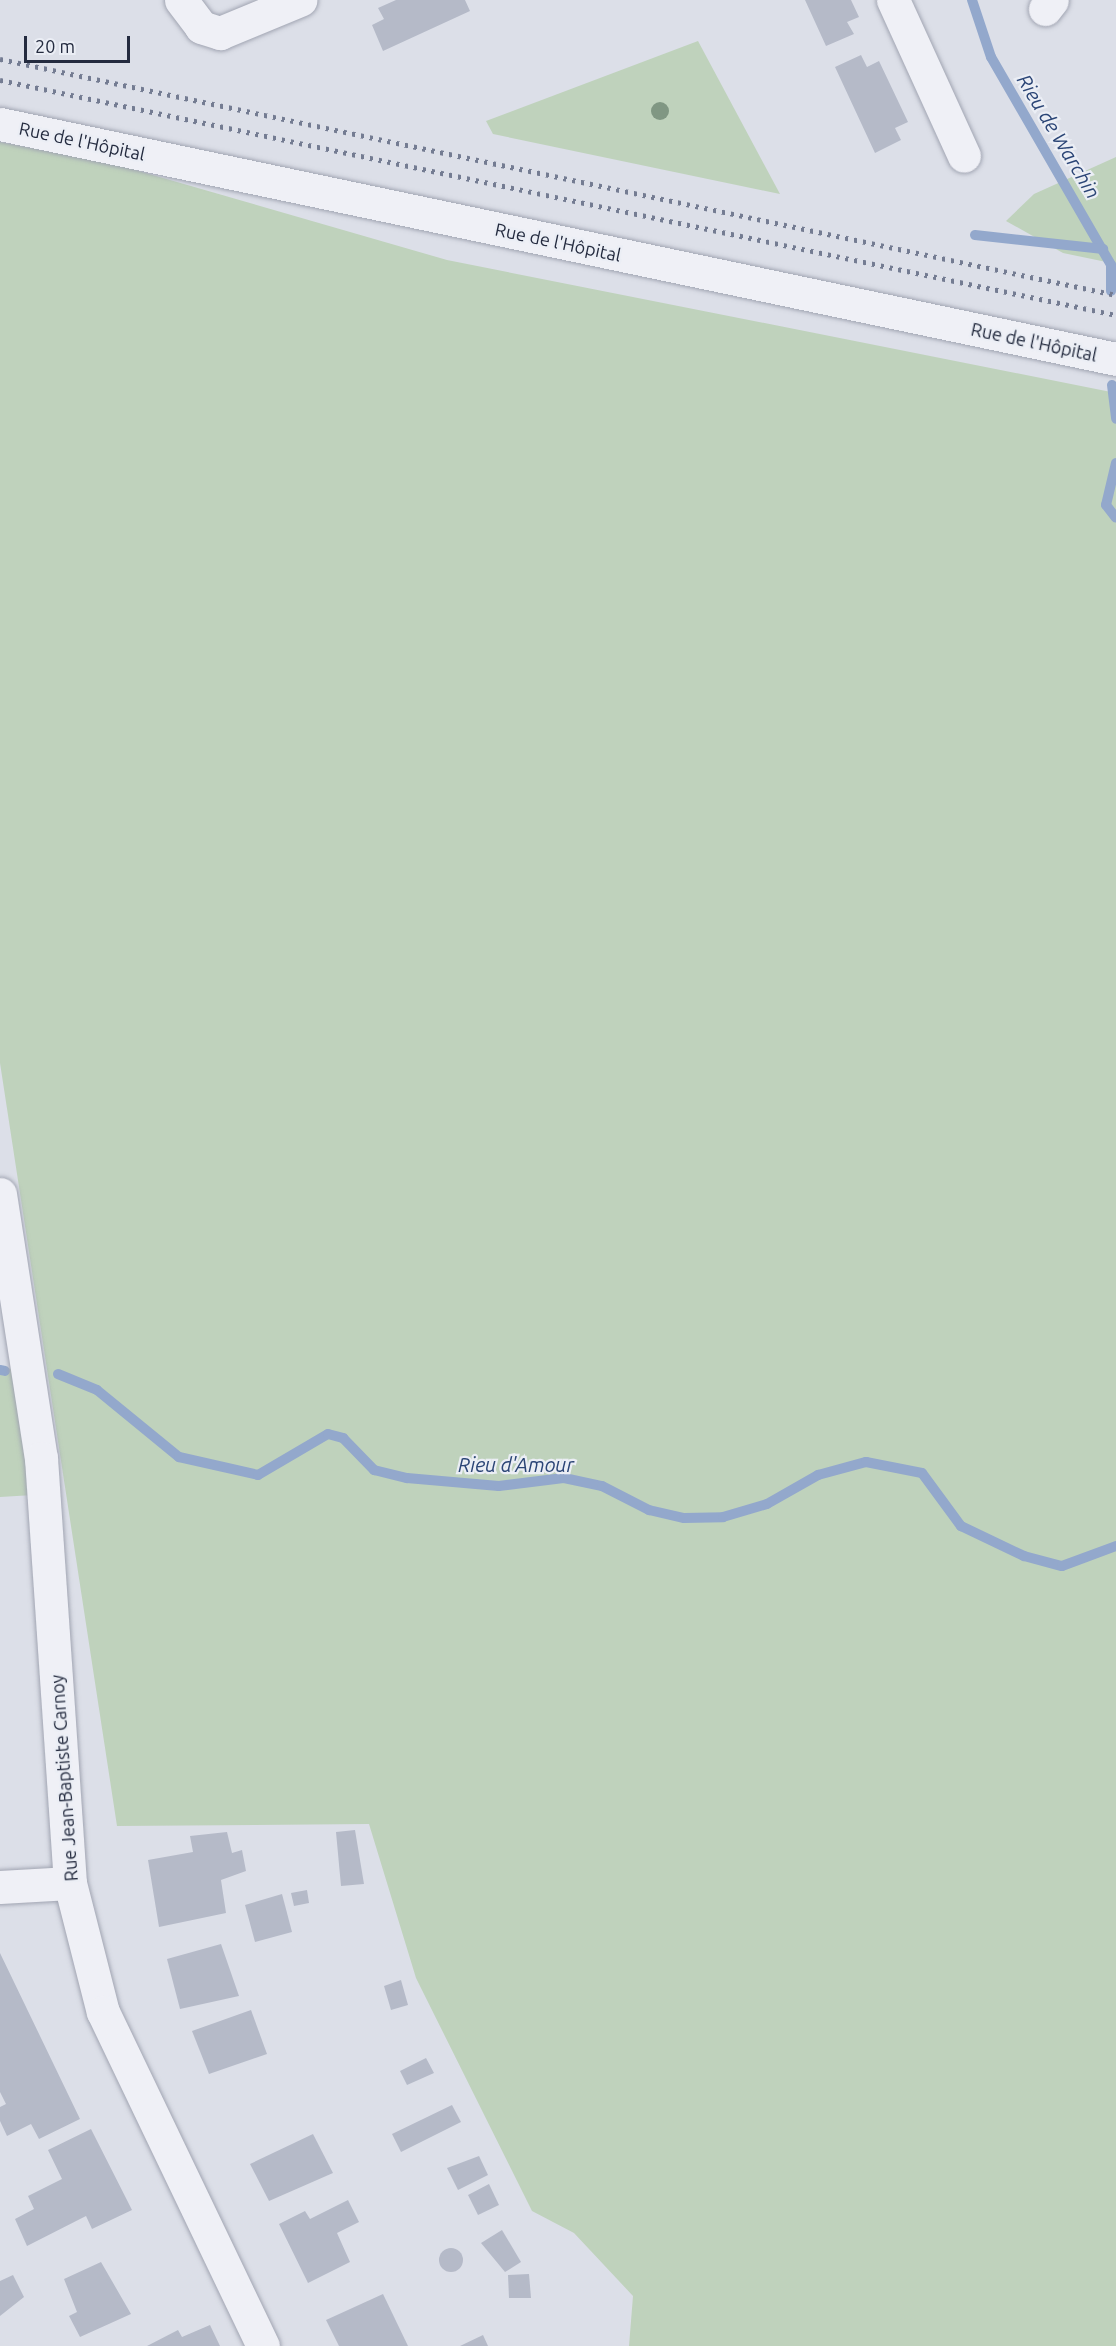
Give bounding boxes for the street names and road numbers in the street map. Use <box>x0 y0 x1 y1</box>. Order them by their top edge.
street label: Rue de l'Hôpital <box>17 117 147 165</box>
street label: Rue de l'Hôpital <box>493 218 623 266</box>
street label: Rue de l'Hôpital <box>969 318 1099 366</box>
street label: Rue Jean-Baptiste Carnoy <box>46 1674 82 1882</box>

